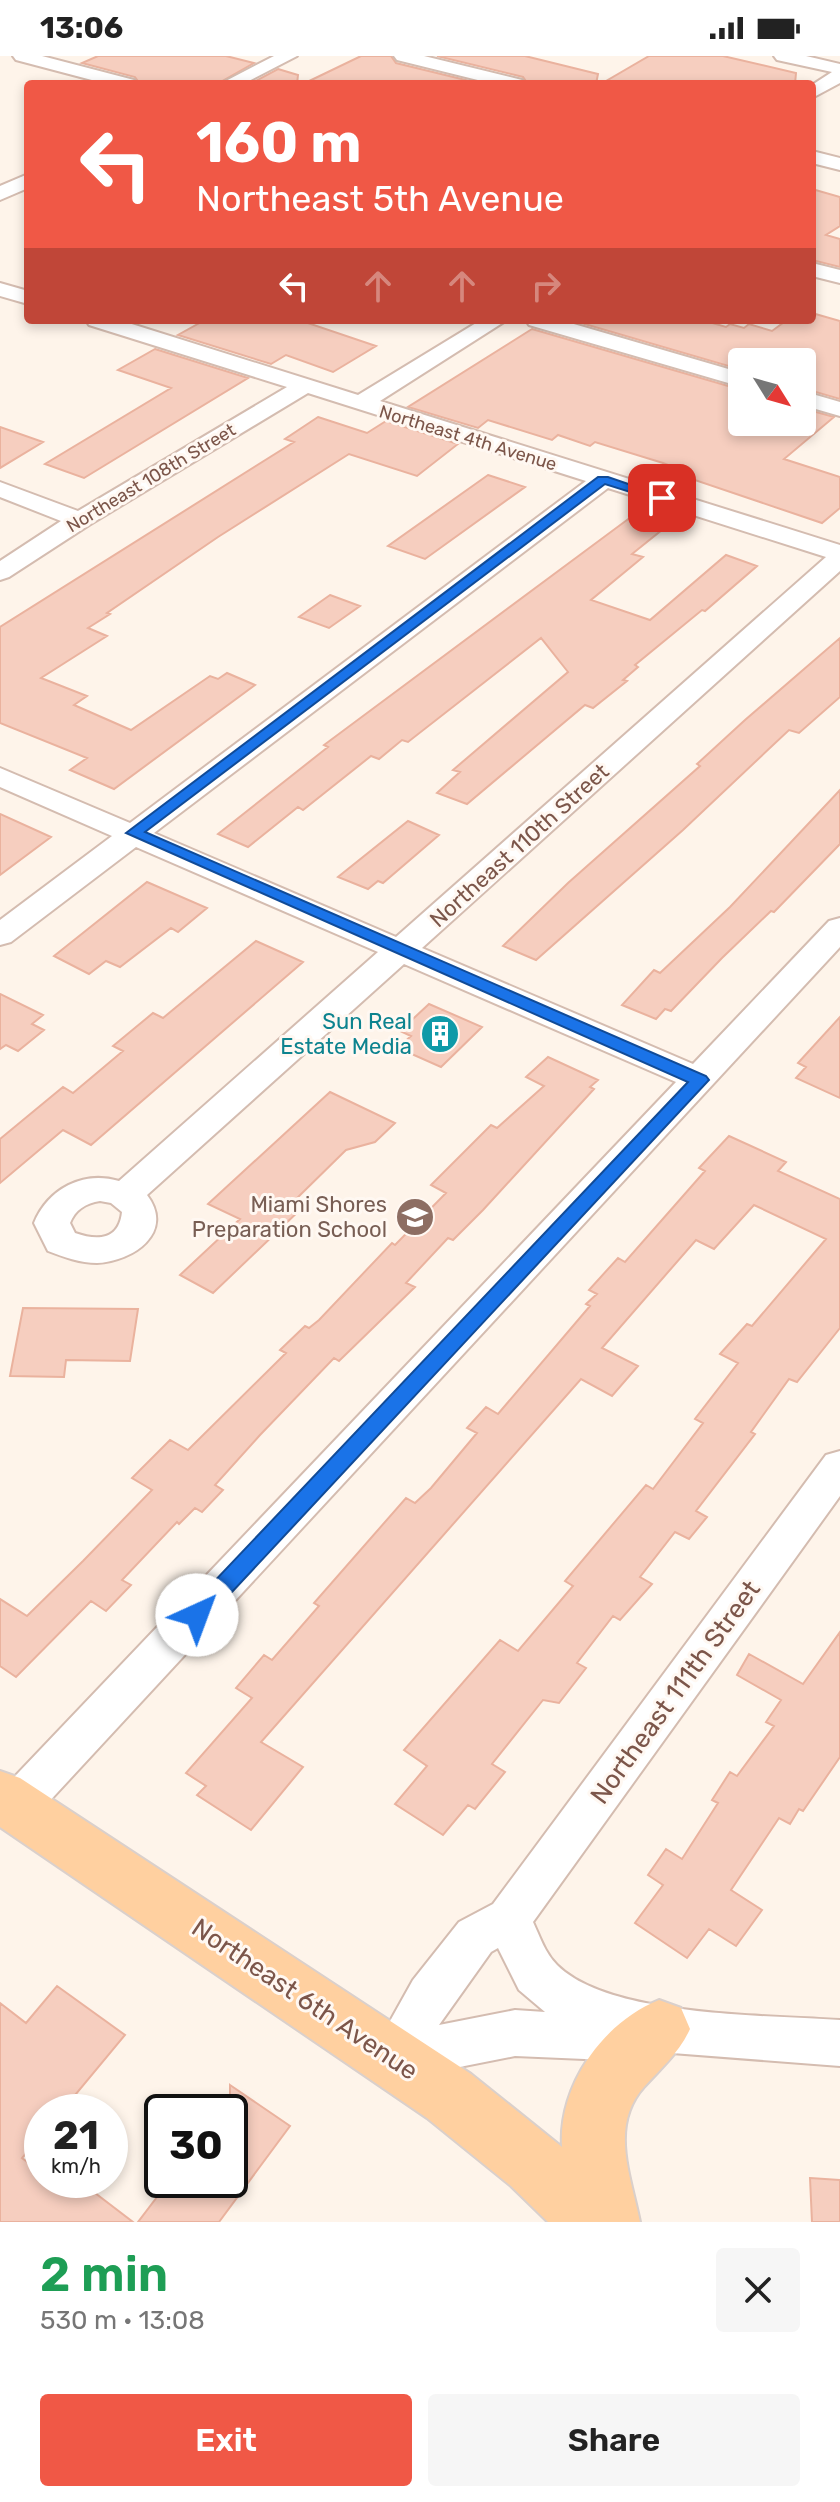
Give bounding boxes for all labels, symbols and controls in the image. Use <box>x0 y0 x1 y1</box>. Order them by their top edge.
text: 13:06 <box>40 10 123 46</box>
text: 160 m <box>196 110 362 176</box>
icon: left <box>64 112 168 216</box>
text: Northeast 5th Avenue <box>196 177 564 220</box>
icon: left <box>272 264 316 308</box>
icon: ahead <box>356 264 400 308</box>
icon: ahead <box>440 264 484 308</box>
icon: right <box>524 264 568 308</box>
north arrow <box>728 348 816 436</box>
map controls <box>728 348 816 436</box>
street label: Northeast 4th Avenue <box>377 401 559 475</box>
street label: Northeast 108th Street <box>62 419 240 537</box>
pin <box>628 464 696 532</box>
icon: arrive <box>640 476 684 520</box>
street label: Northeast 110th Street <box>424 758 615 933</box>
place label: Sun Real Estate Media <box>280 1008 412 1060</box>
building icon: Sun Real Estate Media <box>419 1013 461 1055</box>
place label: Miami Shores Preparation School <box>192 1191 387 1243</box>
school or university icon: Miami Shores Preparation School <box>394 1196 436 1238</box>
position arrow <box>155 1573 239 1657</box>
street label: Northeast 111th Street <box>584 1575 767 1810</box>
street label: Northeast 6th Avenue <box>186 1912 424 2087</box>
speed limit sign: 30 <box>144 2094 248 2198</box>
text: 21 <box>53 2112 99 2159</box>
text: km/h <box>51 2154 101 2178</box>
text: 2 min <box>40 2246 168 2303</box>
button: close <box>716 2248 800 2332</box>
text: 530 m · 13:08 <box>40 2305 205 2336</box>
button: Exit <box>40 2394 412 2486</box>
button: Share <box>428 2394 800 2486</box>

